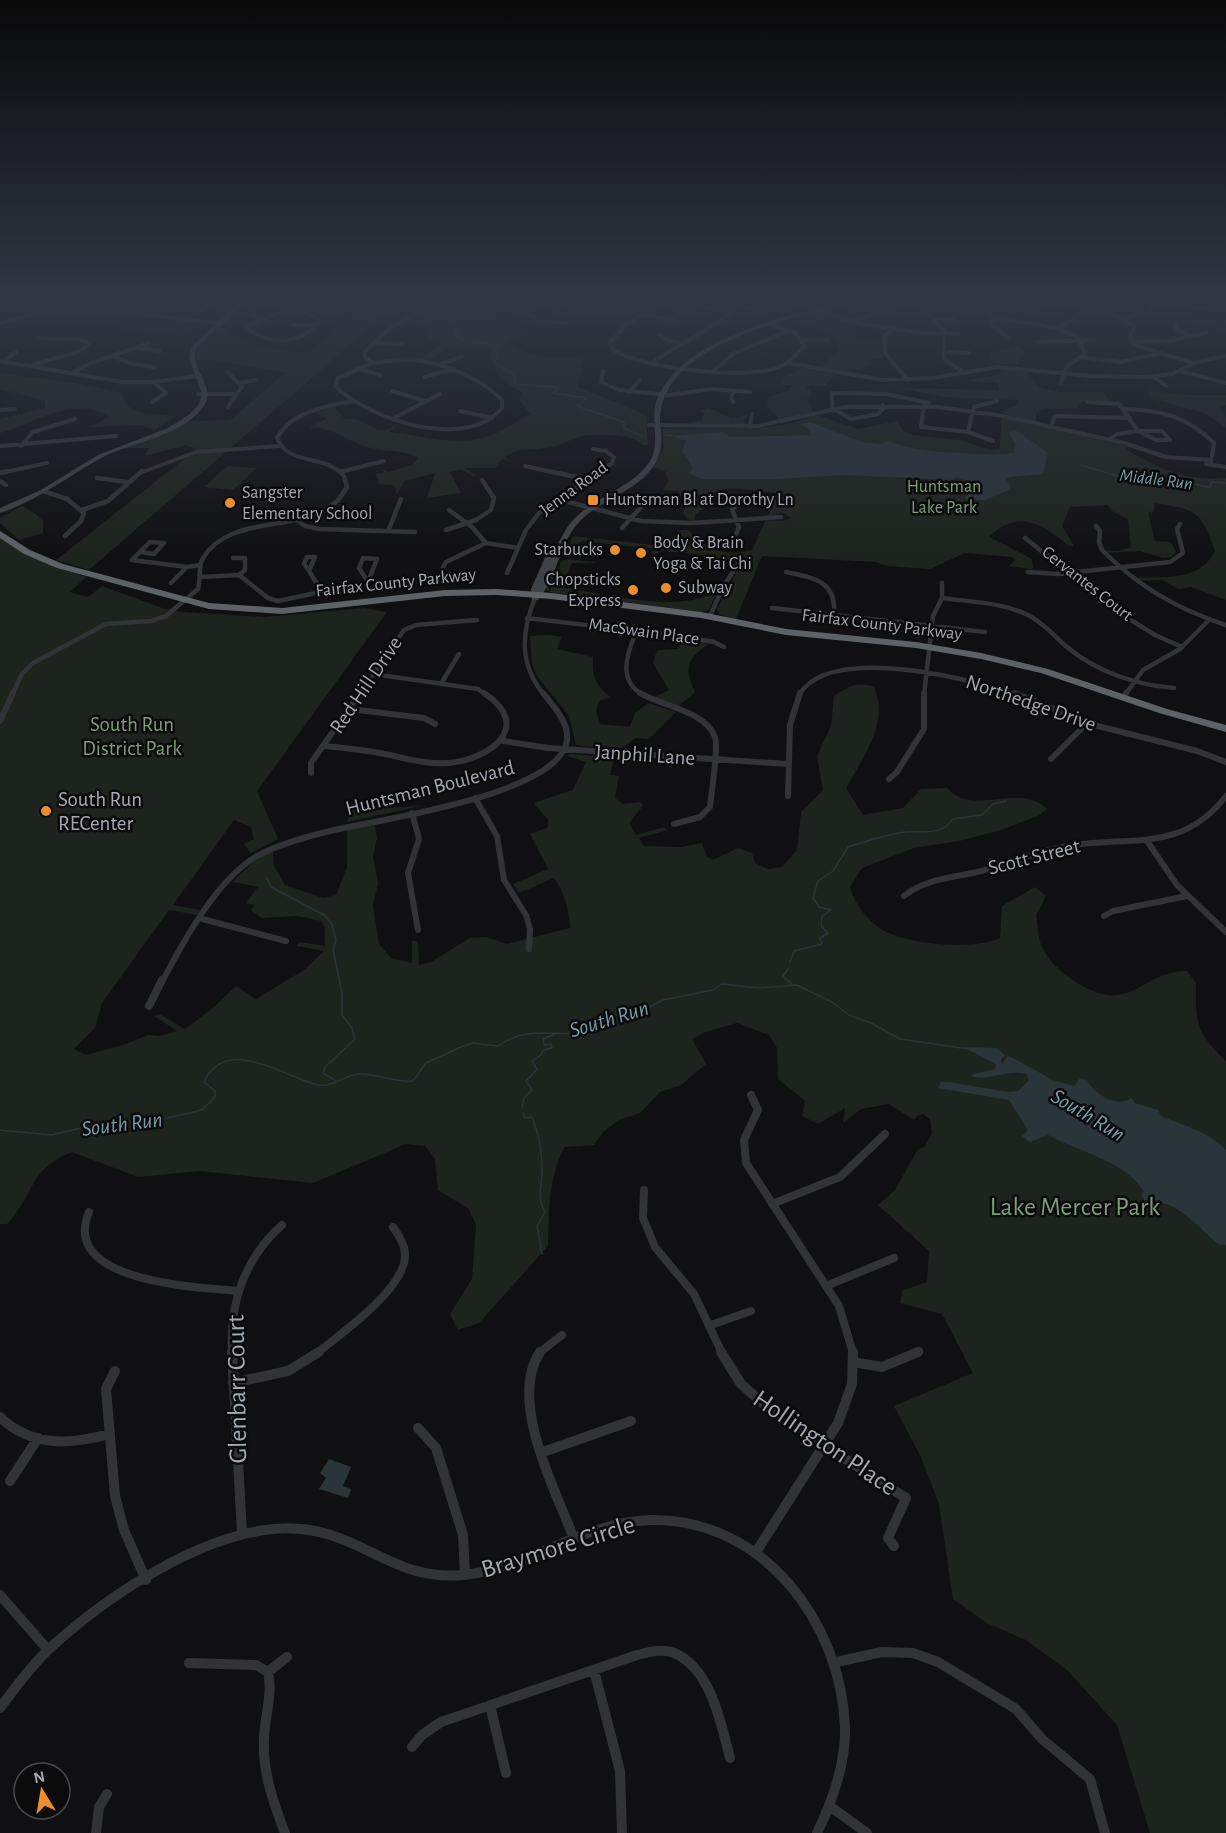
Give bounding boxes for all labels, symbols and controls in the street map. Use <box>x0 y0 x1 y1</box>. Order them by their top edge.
street label: Jenna Road <box>537 458 611 520</box>
water label: Middle Run <box>1119 467 1193 493</box>
park label: Huntsman Lake Park <box>907 478 981 517</box>
place label: Sangster Elementary School <box>242 484 373 523</box>
place label: Huntsman Bl at Dorothy Ln <box>605 491 794 509</box>
marker: Huntsman Bl at Dorothy Ln <box>586 493 600 507</box>
marker: Sangster Elementary School <box>223 496 237 510</box>
place label: Body & Brain Yoga & Tai Chi <box>653 534 752 573</box>
place label: Starbucks <box>535 541 603 559</box>
marker: Starbucks <box>608 543 622 557</box>
street label: Cervantes Court <box>1038 543 1136 625</box>
marker: Body & Brain Yoga & Tai Chi <box>634 546 648 560</box>
street label: Fairfax County Parkway <box>315 566 477 600</box>
place label: Chopsticks Express <box>546 571 621 610</box>
place label: Subway <box>678 579 733 597</box>
marker: Subway <box>659 581 673 595</box>
marker: Chopsticks Express <box>626 583 640 597</box>
street label: Fairfax County Parkway <box>801 606 963 644</box>
street label: MacSwain Place <box>588 615 700 649</box>
street label: Red Hill Drive <box>326 633 406 737</box>
street label: Northedge Drive <box>963 671 1099 735</box>
park label: South Run District Park <box>82 714 182 759</box>
street label: Janphil Lane <box>594 741 696 769</box>
street label: Huntsman Boulevard <box>343 757 517 819</box>
place label: South Run RECenter <box>58 789 142 834</box>
marker: South Run RECenter <box>39 804 53 818</box>
street label: Scott Street <box>986 835 1083 879</box>
water label: South Run <box>567 997 651 1041</box>
water label: South Run <box>1047 1085 1129 1145</box>
water label: South Run <box>80 1108 164 1140</box>
park label: Lake Mercer Park <box>990 1194 1160 1220</box>
street label: Glenbarr Court <box>223 1314 251 1464</box>
street label: Hollington Place <box>748 1385 902 1501</box>
street label: Braymore Circle <box>478 1511 638 1583</box>
north arrow <box>12 1761 72 1821</box>
text: N <box>32 1768 46 1786</box>

